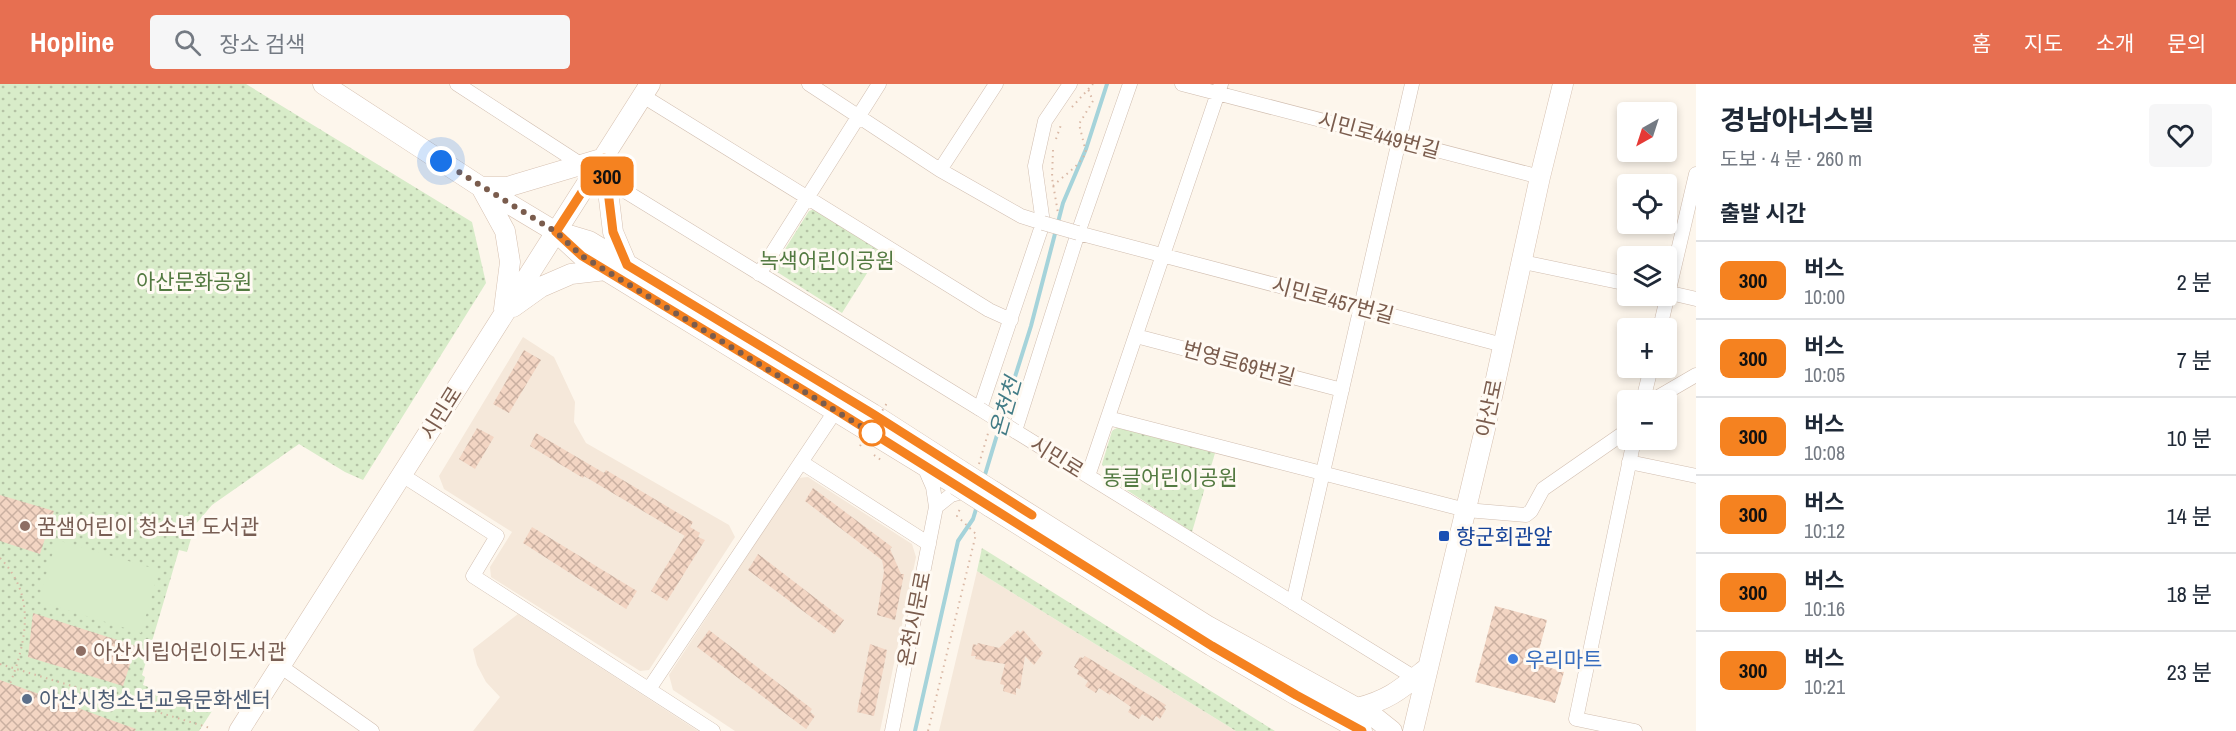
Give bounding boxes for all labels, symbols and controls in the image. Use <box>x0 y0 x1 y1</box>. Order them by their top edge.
search box <box>150 15 570 69</box>
text: Hopline <box>30 23 114 61</box>
icon: search <box>171 26 204 59</box>
text: 장소 검색 <box>219 29 305 59</box>
text: 홈 <box>1972 29 1991 58</box>
text: 지도 <box>2024 29 2063 58</box>
text: 소개 <box>2096 29 2134 58</box>
text: 문의 <box>2167 29 2206 58</box>
text: 경남아너스빌 <box>1720 101 1875 139</box>
north arrow <box>1617 102 1677 162</box>
map controls <box>1617 102 1677 450</box>
button: heart <box>2149 104 2212 167</box>
street label: 시민로449번길 <box>1315 105 1443 165</box>
text: 도보 · 4 분 · 260 m <box>1720 145 1862 172</box>
your location <box>426 146 456 176</box>
line badge: 300 <box>572 156 642 196</box>
text: 300 <box>593 162 621 191</box>
button: locate <box>1617 174 1677 234</box>
text: 출발 시간 <box>1720 198 1806 228</box>
park label: 녹색어린이공원 <box>759 246 895 275</box>
button: layers <box>1617 246 1677 306</box>
text: 버스 <box>1804 253 1844 283</box>
text: 300 <box>1739 266 1767 295</box>
park label: 아산문화공원 <box>136 267 252 296</box>
text: 2 분 <box>2177 267 2212 297</box>
street label: 시민로457번길 <box>1269 270 1397 330</box>
text: 10:00 <box>1804 283 1845 310</box>
button: + <box>1617 318 1677 378</box>
text: 버스 <box>1804 331 1844 361</box>
street label: 번영로69번길 <box>1179 334 1299 392</box>
text: 300 <box>1739 344 1767 373</box>
text: 7 분 <box>2177 345 2212 375</box>
text: 10:05 <box>1804 361 1845 388</box>
water label: 온천천 <box>982 371 1029 440</box>
street label: 아산로 <box>1469 377 1509 439</box>
street label: 시민로 <box>413 381 469 445</box>
button: − <box>1617 390 1677 450</box>
text: 버스 <box>1804 409 1844 439</box>
unlabelled marker <box>859 420 885 446</box>
text: 300 <box>1739 422 1767 451</box>
text: 10 분 <box>2167 423 2212 453</box>
street label: 시민로 <box>1025 429 1089 485</box>
text: 10:08 <box>1804 439 1845 466</box>
park label: 동글어린이공원 <box>1102 463 1238 492</box>
text: 버스 <box>1804 487 1844 517</box>
text: 300 <box>1739 500 1767 529</box>
text: 14 분 <box>2167 501 2212 531</box>
place label: 꿈샘어린이 청소년 도서관 <box>37 512 259 541</box>
text: 10:12 <box>1804 517 1845 544</box>
marker: 꿈샘어린이 청소년 도서관 <box>18 519 32 533</box>
place label: 향군회관앞 <box>1456 522 1553 551</box>
marker: 향군회관앞 <box>1437 529 1451 543</box>
text: 버스 <box>1804 565 1844 595</box>
street label: 온천시문로 <box>891 569 937 669</box>
text: 300 <box>1739 578 1767 607</box>
text: 18 분 <box>2167 579 2212 609</box>
text: 10:16 <box>1804 595 1845 622</box>
place label: 아산시립어린이도서관 <box>93 637 286 666</box>
text: 버스 <box>1804 643 1844 673</box>
marker: 아산시립어린이도서관 <box>74 644 88 658</box>
place label: 우리마트 <box>1525 645 1602 674</box>
marker: 우리마트 <box>1506 652 1520 666</box>
text: 300 <box>1739 656 1767 685</box>
text: 23 분 <box>2167 657 2212 687</box>
text: 10:21 <box>1804 673 1845 700</box>
place label: 아산시청소년교육문화센터 <box>39 685 271 714</box>
marker: 아산시청소년교육문화센터 <box>20 692 34 706</box>

